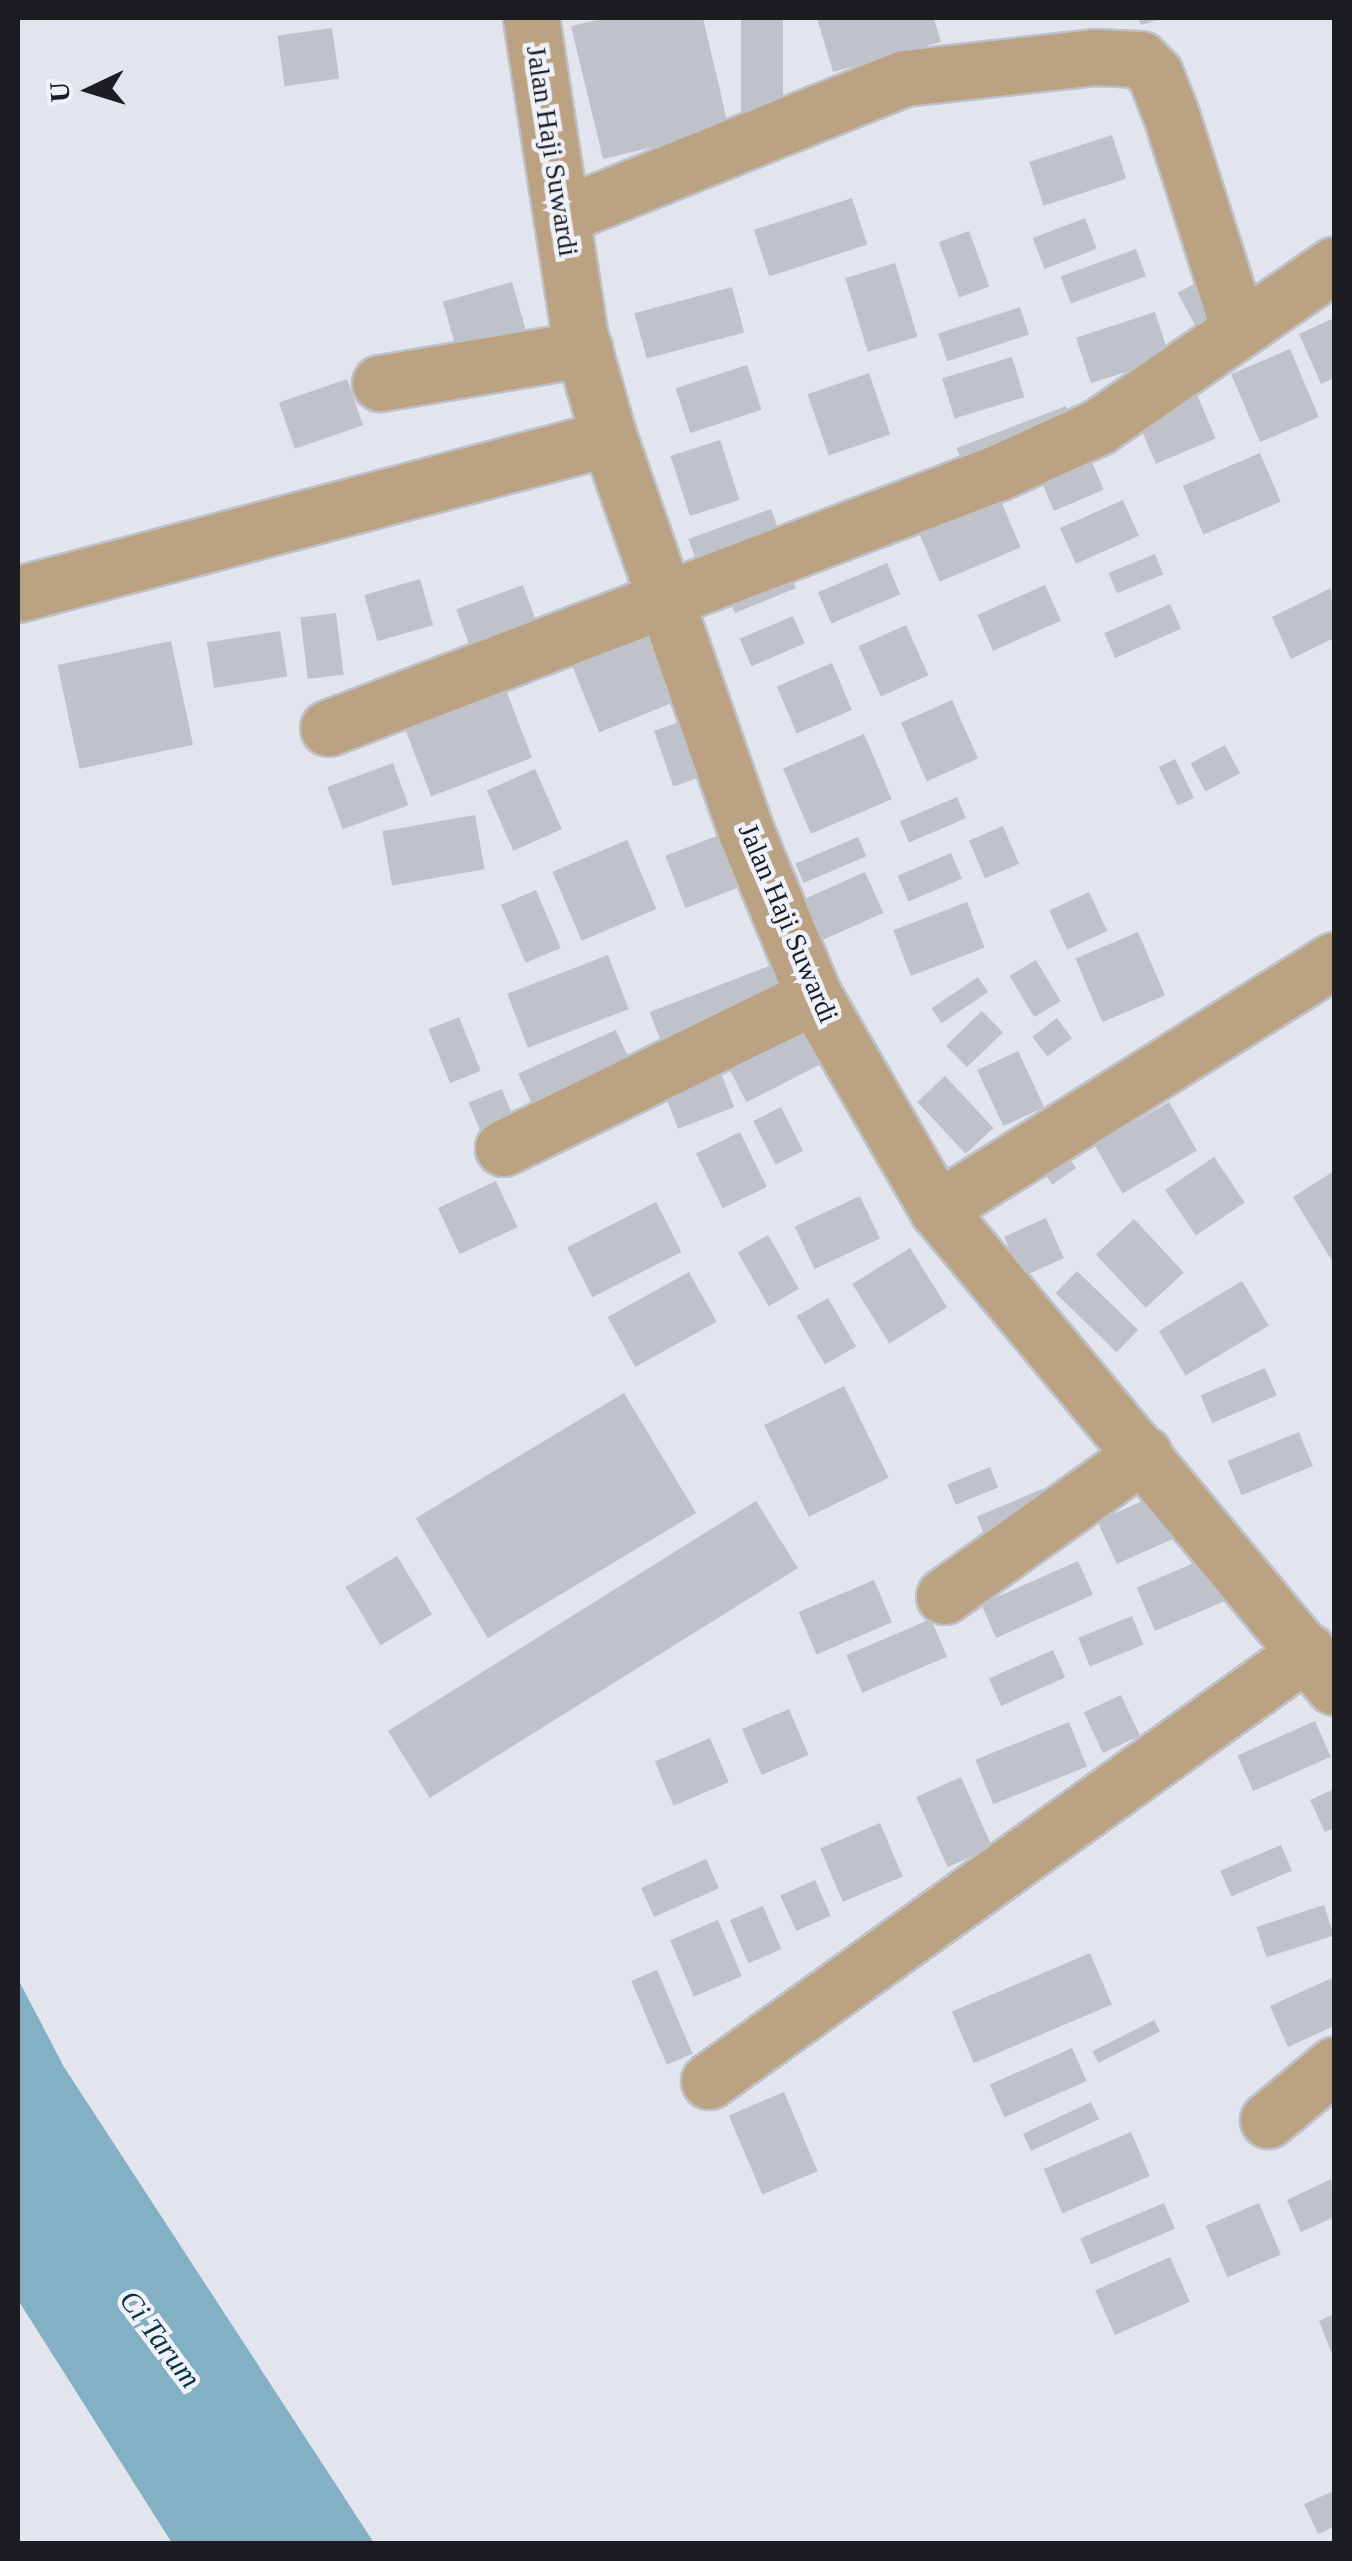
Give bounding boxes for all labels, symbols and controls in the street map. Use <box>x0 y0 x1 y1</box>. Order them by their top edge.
north arrow <box>40 40 140 140</box>
street label: Jalan Haji Suwardi <box>519 43 585 259</box>
text: U <box>43 81 76 103</box>
street label: Jalan Haji Suwardi <box>731 818 845 1028</box>
water label: Ci Tarum <box>112 2283 208 2395</box>

